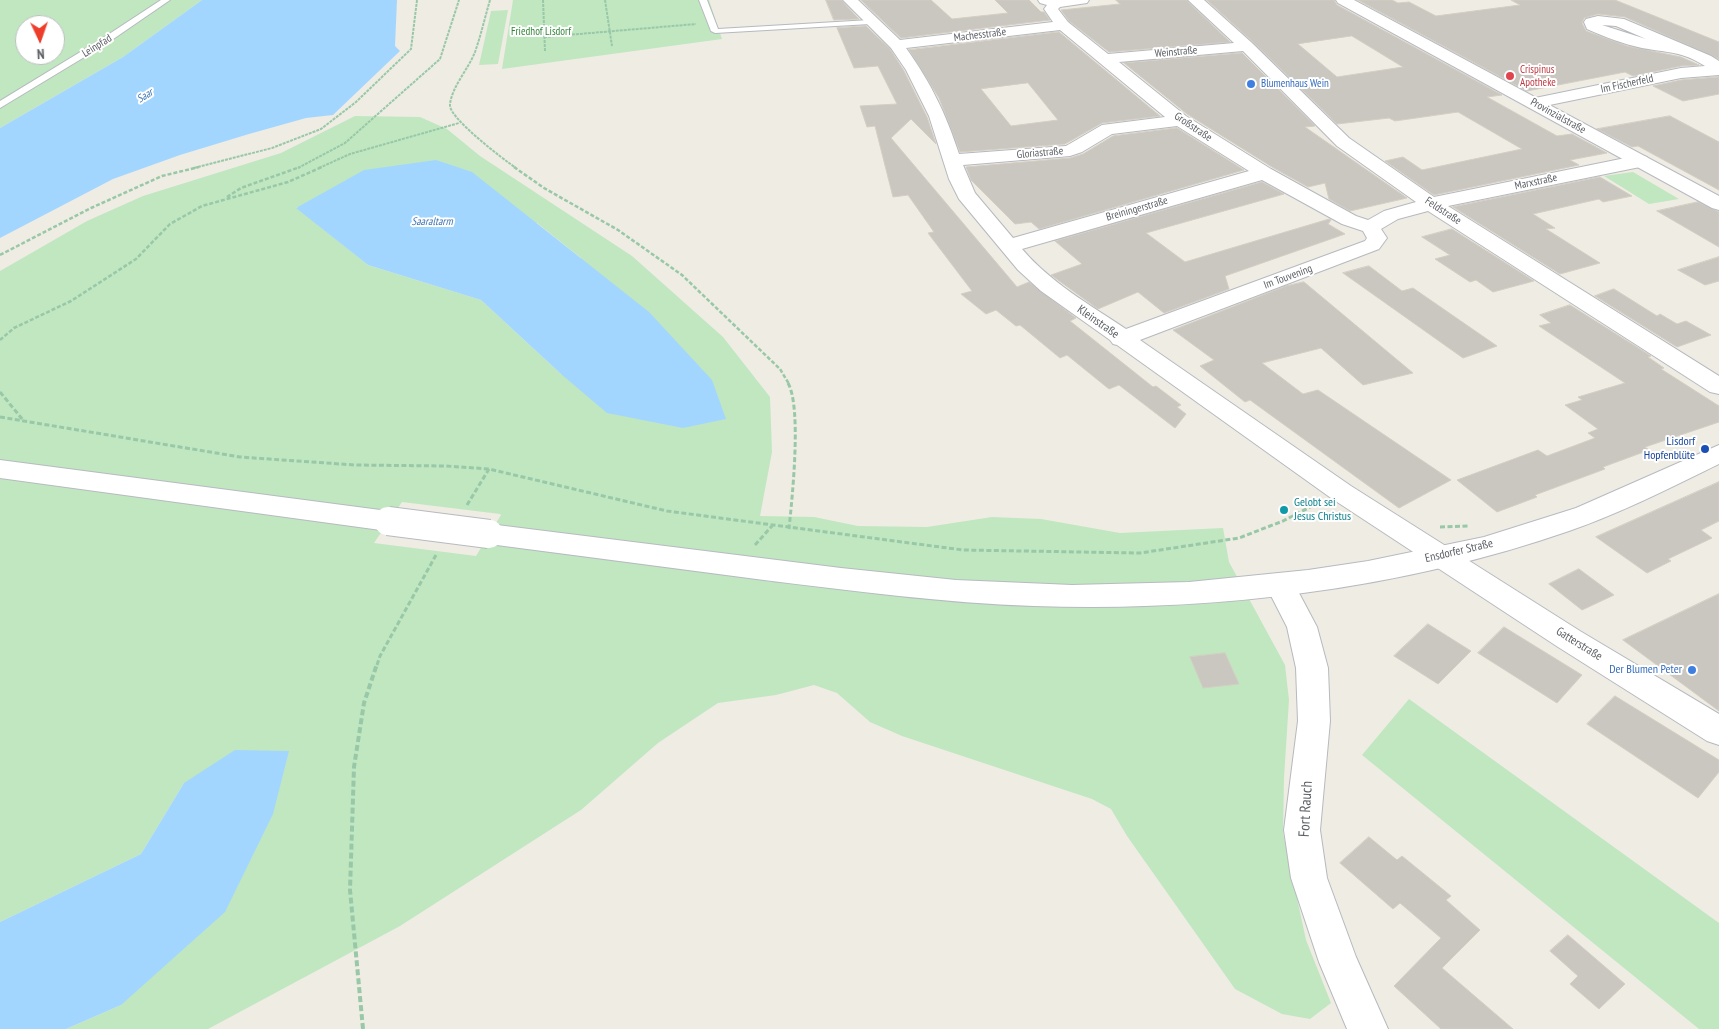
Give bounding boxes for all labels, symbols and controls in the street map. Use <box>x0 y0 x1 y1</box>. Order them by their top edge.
north arrow <box>15 15 65 65</box>
park label: Friedhof Lisdorf <box>511 25 571 39</box>
street label: Machesstraße <box>953 25 1007 45</box>
street label: Leinpfad <box>80 32 114 60</box>
street label: Weinstraße <box>1154 44 1198 60</box>
text: N <box>36 45 45 63</box>
place label: Crispinus Apotheke <box>1520 63 1556 89</box>
marker: Crispinus Apotheke <box>1504 70 1516 82</box>
street label: Im Fischerfeld <box>1599 72 1655 96</box>
place label: Blumenhaus Wein <box>1261 77 1329 91</box>
marker: Blumenhaus Wein <box>1245 78 1257 90</box>
water label: Saar <box>134 86 156 106</box>
street label: Provinzialstraße <box>1528 95 1588 137</box>
street label: Großstraße <box>1172 110 1214 144</box>
street label: Gloriastraße <box>1016 144 1064 162</box>
street label: Marxstraße <box>1514 171 1558 193</box>
street label: Breiningerstraße <box>1105 194 1169 224</box>
street label: Feldstraße <box>1422 194 1464 228</box>
water label: Saaraltarm <box>411 215 453 229</box>
street label: Im Touvening <box>1262 262 1314 292</box>
street label: Kleinstraße <box>1074 302 1122 342</box>
place label: Lisdorf Hopfenblüte <box>1644 435 1695 463</box>
marker: Lisdorf Hopfenblüte <box>1699 443 1711 455</box>
place label: Gelobt sei Jesus Christus <box>1294 496 1351 524</box>
marker: Gelobt sei Jesus Christus <box>1278 504 1290 516</box>
street label: Ensdorfer Straße <box>1424 536 1494 566</box>
street label: Gatterstraße <box>1553 624 1605 664</box>
place label: Der Blumen Peter <box>1609 663 1682 677</box>
marker: Der Blumen Peter <box>1686 664 1698 676</box>
street label: Fort Rauch <box>1296 781 1316 837</box>

